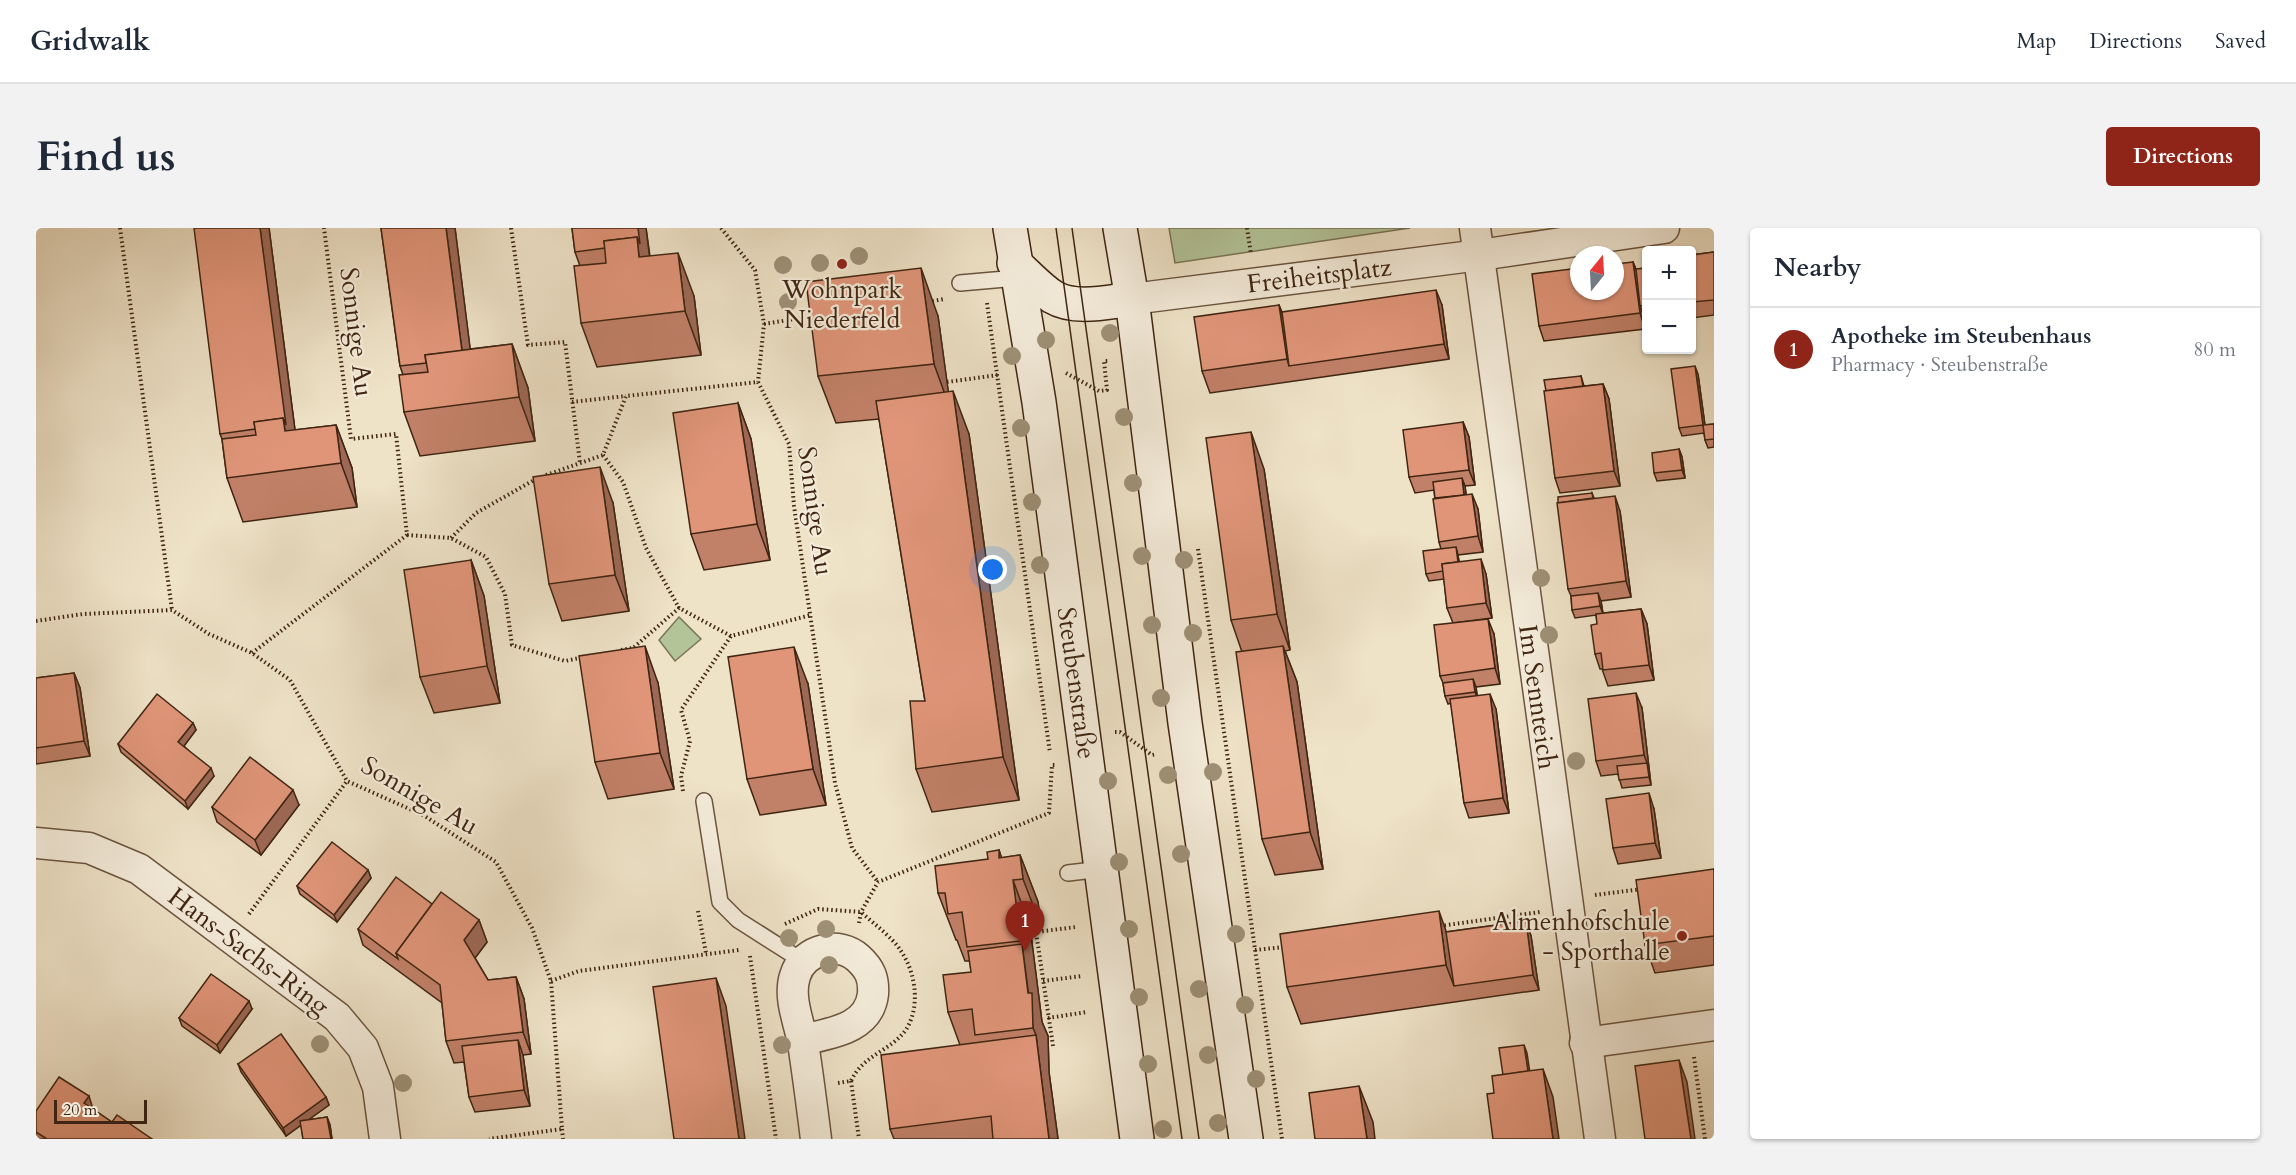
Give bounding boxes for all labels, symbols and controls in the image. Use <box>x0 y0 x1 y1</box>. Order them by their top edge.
text: Gridwalk <box>30 22 150 60</box>
text: Map <box>2016 27 2056 56</box>
text: Directions <box>2089 27 2182 56</box>
text: Saved <box>2215 27 2266 56</box>
button: Directions <box>2106 127 2260 186</box>
text: Find us <box>36 128 176 185</box>
north arrow <box>1570 246 1624 300</box>
map controls <box>1642 246 1696 354</box>
button: + <box>1642 246 1696 300</box>
street label: Freiheitsplatz <box>1245 249 1394 302</box>
text: Nearby <box>1774 250 1862 285</box>
marker: Wohnpark Niederfeld <box>835 257 849 271</box>
street label: Sonnige Au <box>331 265 382 399</box>
place label: Wohnpark Niederfeld <box>781 272 902 337</box>
button: − <box>1642 300 1696 354</box>
text: Apotheke im Steubenhaus <box>1831 321 2091 351</box>
text: 1 <box>1788 336 1799 363</box>
text: 80 m <box>2193 336 2236 363</box>
text: Pharmacy · Steubenstraße <box>1831 351 2048 378</box>
street label: Sonnige Au <box>789 444 842 578</box>
your location <box>978 555 1007 584</box>
street label: Steubenstraße <box>1049 605 1104 761</box>
street label: Im Sennteich <box>1510 622 1565 772</box>
street label: Sonnige Au <box>355 748 485 843</box>
street label: Hans-Sachs-Ring <box>161 879 337 1024</box>
pin: 1 <box>1006 902 1044 951</box>
place label: Almenhofschule - Sporthalle <box>1493 904 1670 969</box>
marker: Almenhofschule - Sporthalle <box>1675 929 1689 943</box>
scale bar <box>54 1097 147 1124</box>
text: 20 m <box>63 1099 97 1121</box>

